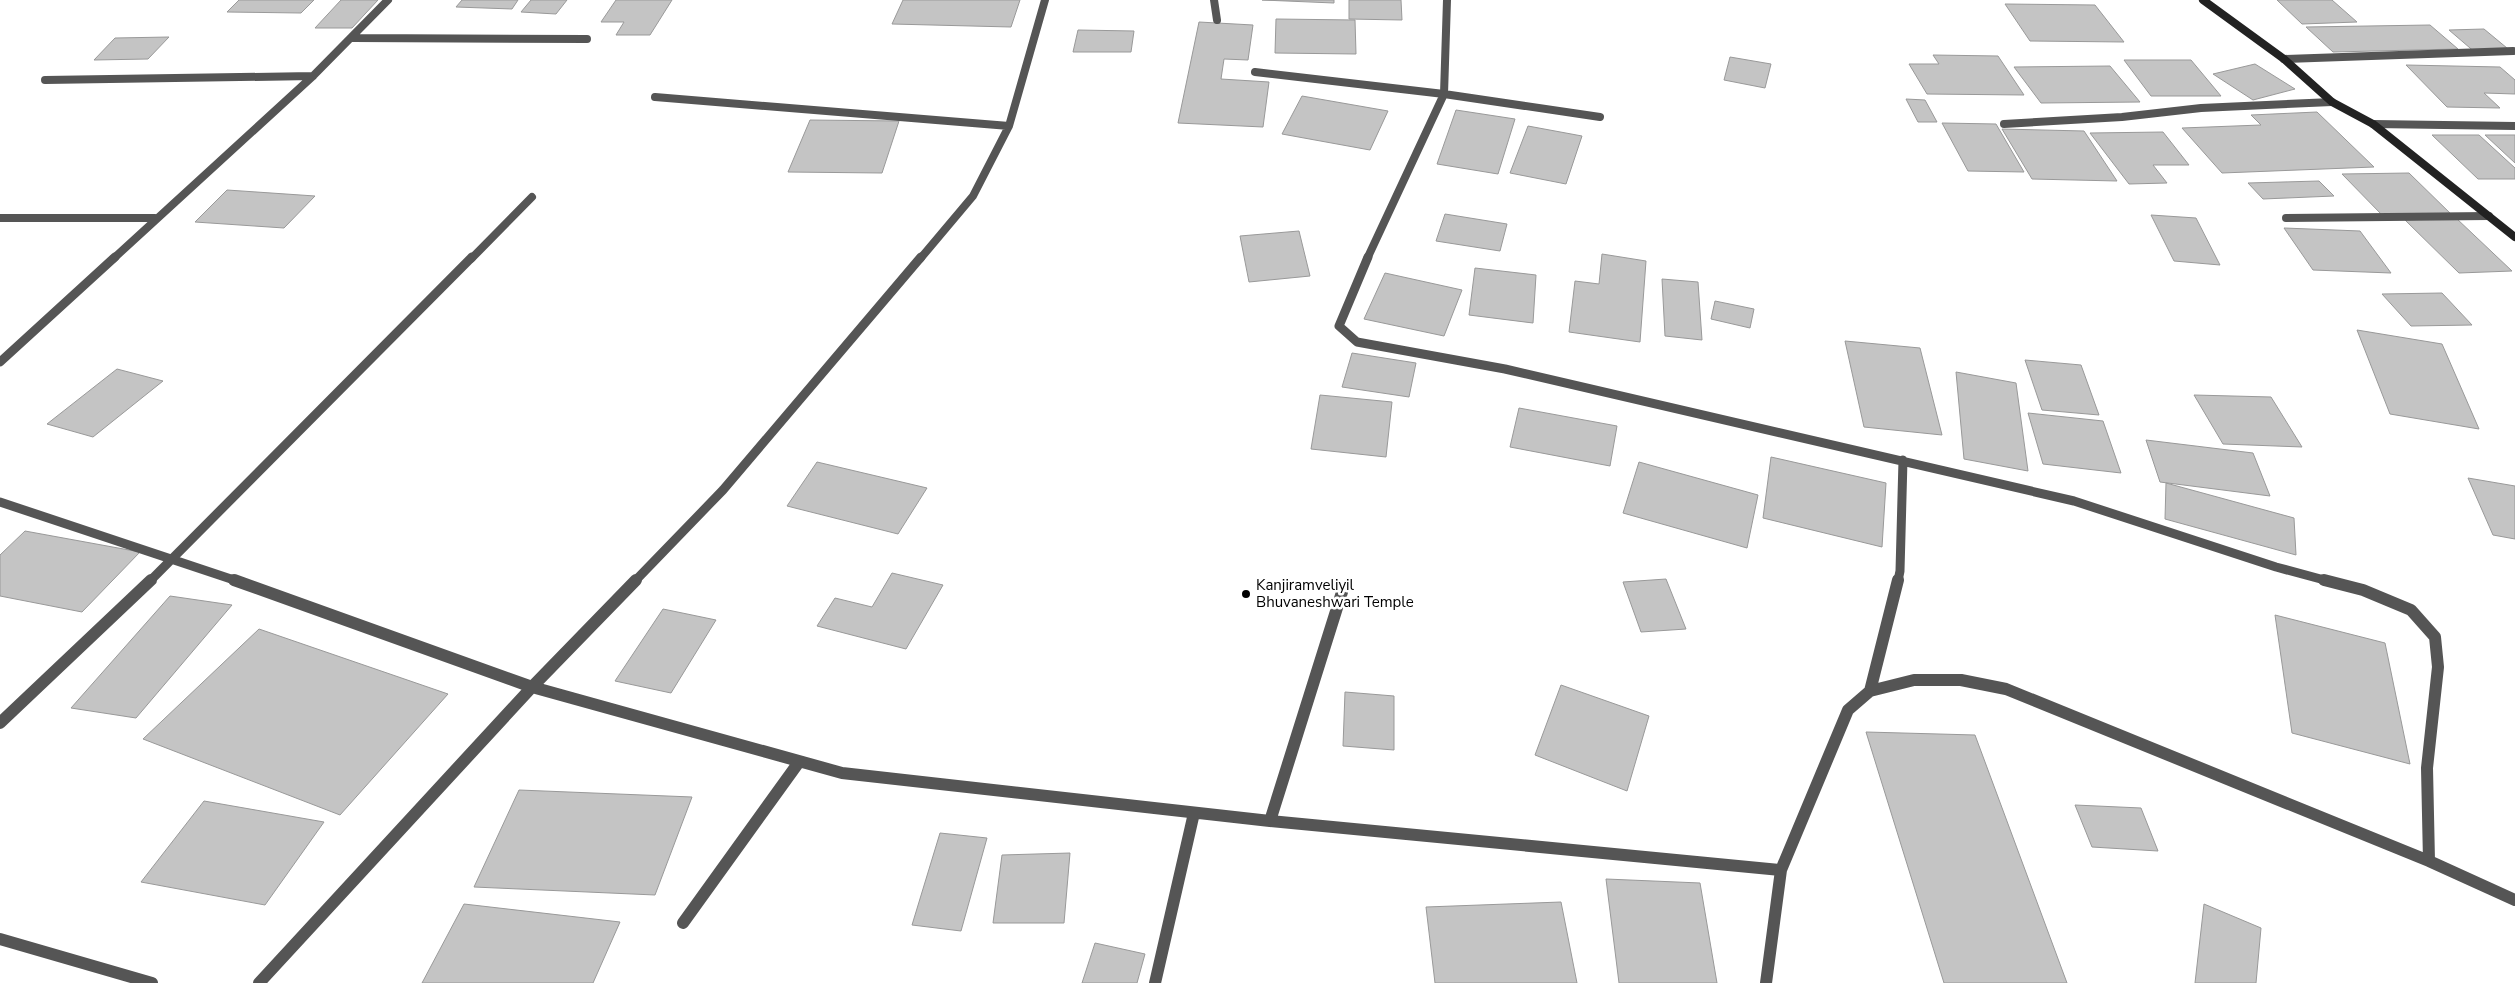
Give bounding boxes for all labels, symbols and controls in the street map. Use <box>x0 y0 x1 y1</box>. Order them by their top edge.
place label: Kanjiramveliyil Bhuvaneshwari Temple <box>1256 575 1414 612</box>
marker: Kanjiramveliyil Bhuvaneshwari Temple <box>1240 588 1252 600</box>

